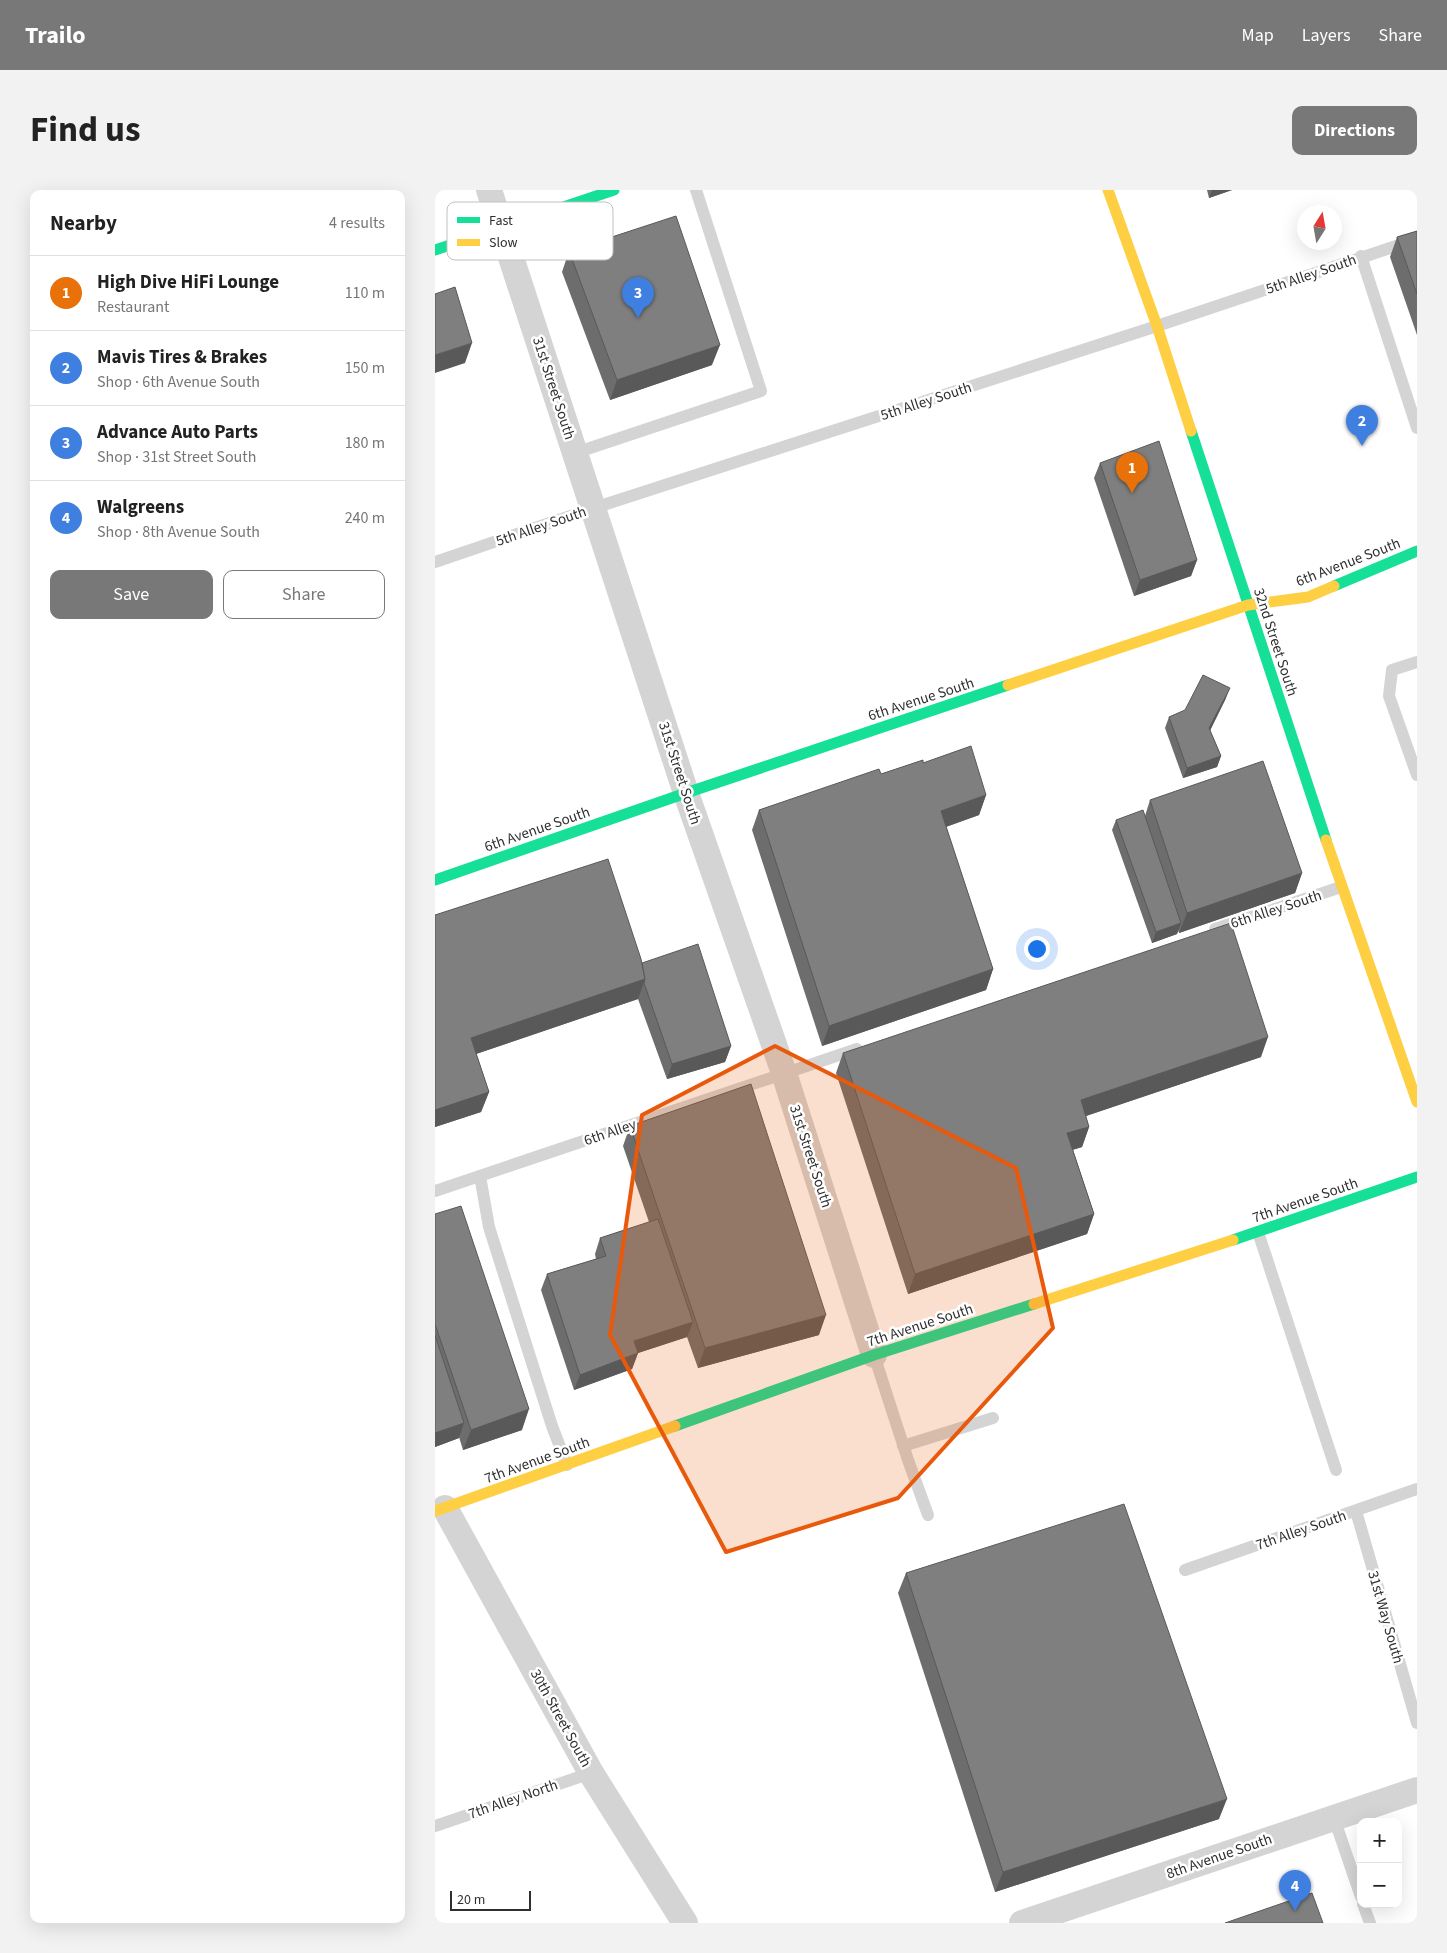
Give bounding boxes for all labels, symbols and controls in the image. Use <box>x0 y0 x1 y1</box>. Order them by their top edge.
text: Trailo <box>25 18 86 53</box>
text: Map <box>1242 23 1274 48</box>
text: Layers <box>1302 23 1351 48</box>
text: Share <box>1379 23 1422 48</box>
text: Find us <box>30 105 140 155</box>
button: Directions <box>1292 106 1417 155</box>
legend <box>447 202 613 260</box>
north arrow <box>1297 205 1342 250</box>
text: Nearby <box>50 208 117 238</box>
text: Fast <box>489 211 513 231</box>
text: 4 results <box>329 212 385 234</box>
text: Slow <box>489 233 518 253</box>
street label: 5th Alley South <box>1263 249 1359 300</box>
text: High Dive HiFi Lounge <box>97 269 279 296</box>
pin: 3 <box>622 277 654 318</box>
text: 1 <box>62 282 70 304</box>
text: 110 m <box>345 282 385 304</box>
text: Restaurant <box>97 296 170 318</box>
street label: 31st Street South <box>527 334 580 442</box>
text: Mavis Tires & Brakes <box>97 344 267 371</box>
text: 2 <box>62 357 70 379</box>
text: 150 m <box>345 357 385 379</box>
text: Shop · 6th Avenue South <box>97 371 260 393</box>
street label: 5th Alley South <box>878 377 974 426</box>
pin: 2 <box>1346 405 1378 446</box>
text: Advance Auto Parts <box>97 419 258 446</box>
text: 3 <box>62 432 70 454</box>
text: 180 m <box>345 432 385 454</box>
text: Shop · 31st Street South <box>97 446 256 468</box>
pin: 1 <box>1116 452 1148 493</box>
text: Walgreens <box>97 494 184 521</box>
street label: 5th Alley South <box>493 501 589 552</box>
text: 4 <box>62 507 70 529</box>
text: 240 m <box>345 507 385 529</box>
text: Shop · 8th Avenue South <box>97 521 260 543</box>
street label: 6th Avenue South <box>1293 533 1404 592</box>
button: Save <box>50 570 213 619</box>
button: Share <box>223 570 385 619</box>
street label: 32nd Street South <box>1248 585 1303 699</box>
street label: 6th Avenue South <box>865 672 977 727</box>
street label: 31st Street South <box>653 719 706 827</box>
street label: 6th Avenue South <box>482 802 593 857</box>
street label: 6th Alley South <box>1228 885 1324 934</box>
your location <box>1024 936 1050 962</box>
street label: 31st Street South <box>784 1102 837 1210</box>
street label: 6th Alley <box>581 1114 639 1151</box>
street label: 7th Avenue South <box>1250 1173 1361 1228</box>
street label: 7th Avenue South <box>864 1298 976 1353</box>
street label: 7th Avenue South <box>482 1432 593 1489</box>
street label: 7th Alley South <box>1253 1505 1349 1556</box>
street label: 31st Way South <box>1362 1568 1409 1666</box>
street label: 30th Street South <box>525 1665 596 1771</box>
street label: 7th Alley North <box>466 1774 561 1825</box>
map controls <box>1357 1818 1402 1908</box>
button: + <box>1357 1818 1402 1863</box>
street label: 8th Avenue South <box>1164 1829 1275 1884</box>
button: − <box>1357 1863 1402 1908</box>
pin: 4 <box>1279 1870 1311 1911</box>
scale bar <box>450 1888 531 1911</box>
text: 20 m <box>457 1890 485 1910</box>

